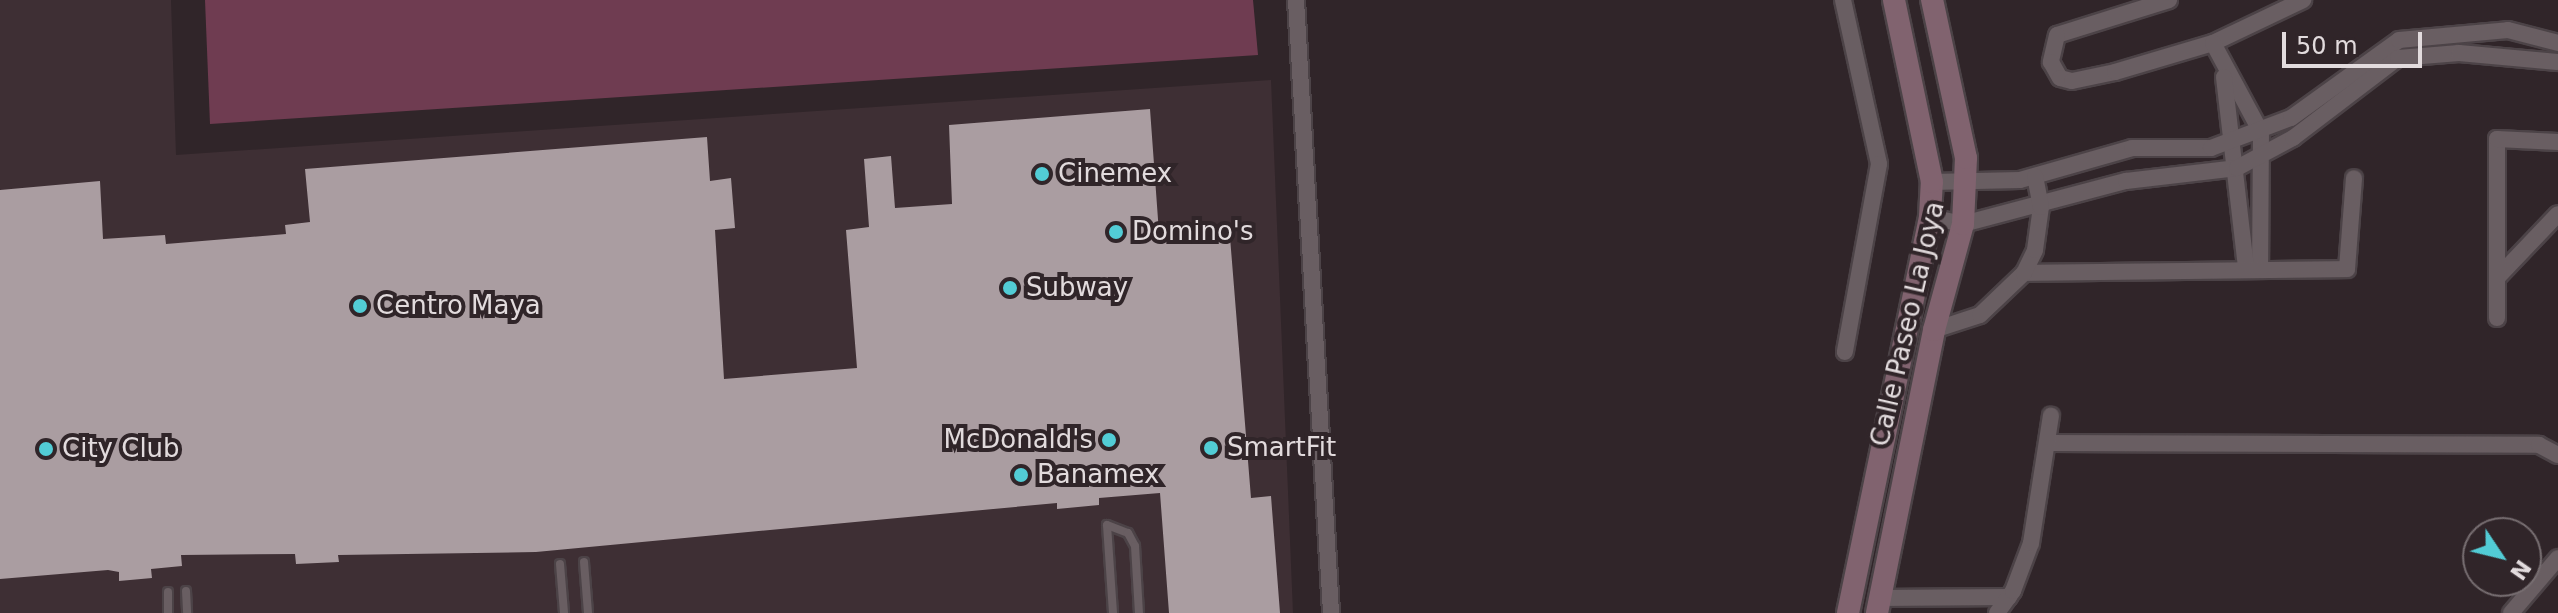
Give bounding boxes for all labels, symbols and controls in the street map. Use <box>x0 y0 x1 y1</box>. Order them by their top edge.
scale bar <box>2286 16 2426 66</box>
text: 50 m <box>2296 32 2358 60</box>
place label: Cinemex <box>1058 158 1172 190</box>
marker: Cinemex <box>1033 165 1051 183</box>
street label: Calle Paseo La Joya <box>1865 198 1951 450</box>
place label: Domino's <box>1132 216 1254 248</box>
marker: Domino's <box>1107 223 1125 241</box>
place label: Subway <box>1026 272 1128 304</box>
marker: Subway <box>1001 279 1019 297</box>
place label: Centro Maya <box>376 290 541 322</box>
marker: Centro Maya <box>351 297 369 315</box>
place label: McDonald's <box>944 424 1093 456</box>
marker: McDonald's <box>1100 431 1118 449</box>
place label: SmartFit <box>1227 432 1336 464</box>
place label: City Club <box>62 433 180 465</box>
marker: SmartFit <box>1202 439 1220 457</box>
marker: City Club <box>37 440 55 458</box>
place label: Banamex <box>1037 459 1159 491</box>
marker: Banamex <box>1012 466 1030 484</box>
north arrow <box>2462 517 2542 597</box>
text: N <box>2505 555 2536 585</box>

